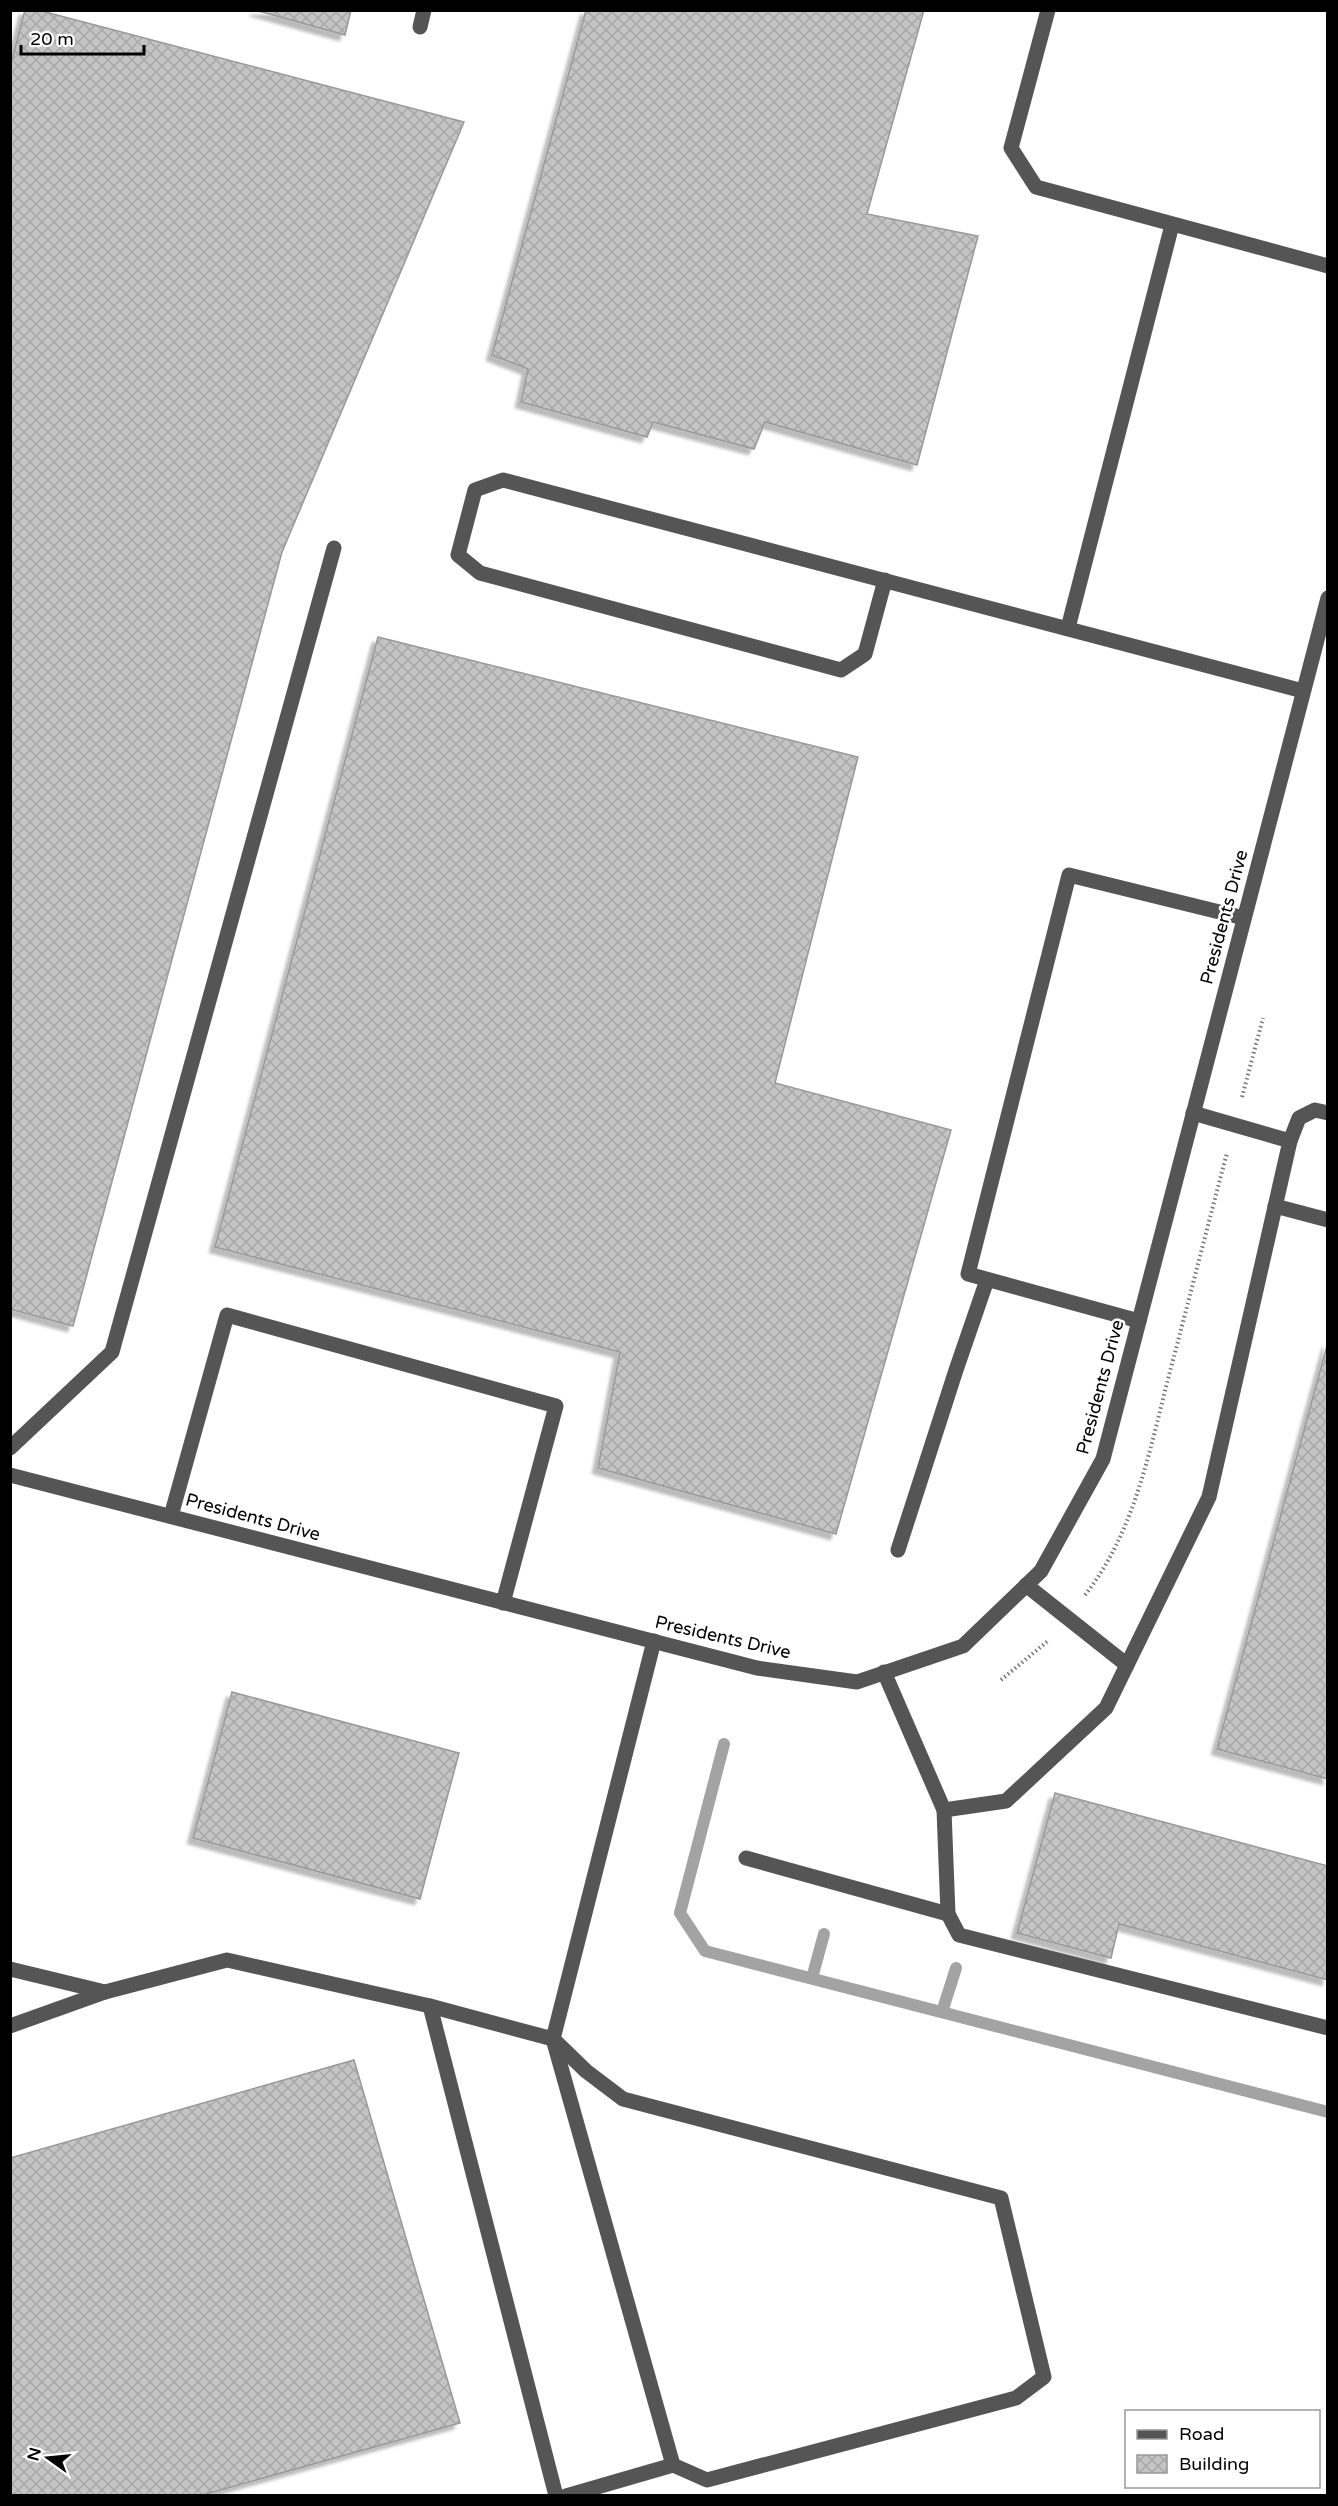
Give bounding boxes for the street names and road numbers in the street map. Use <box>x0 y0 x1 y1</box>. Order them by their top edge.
street label: Presidents Drive <box>1195 847 1253 987</box>
street label: Presidents Drive <box>1071 1317 1129 1457</box>
street label: Presidents Drive <box>183 1488 323 1546</box>
street label: Presidents Drive <box>653 1611 793 1663</box>

